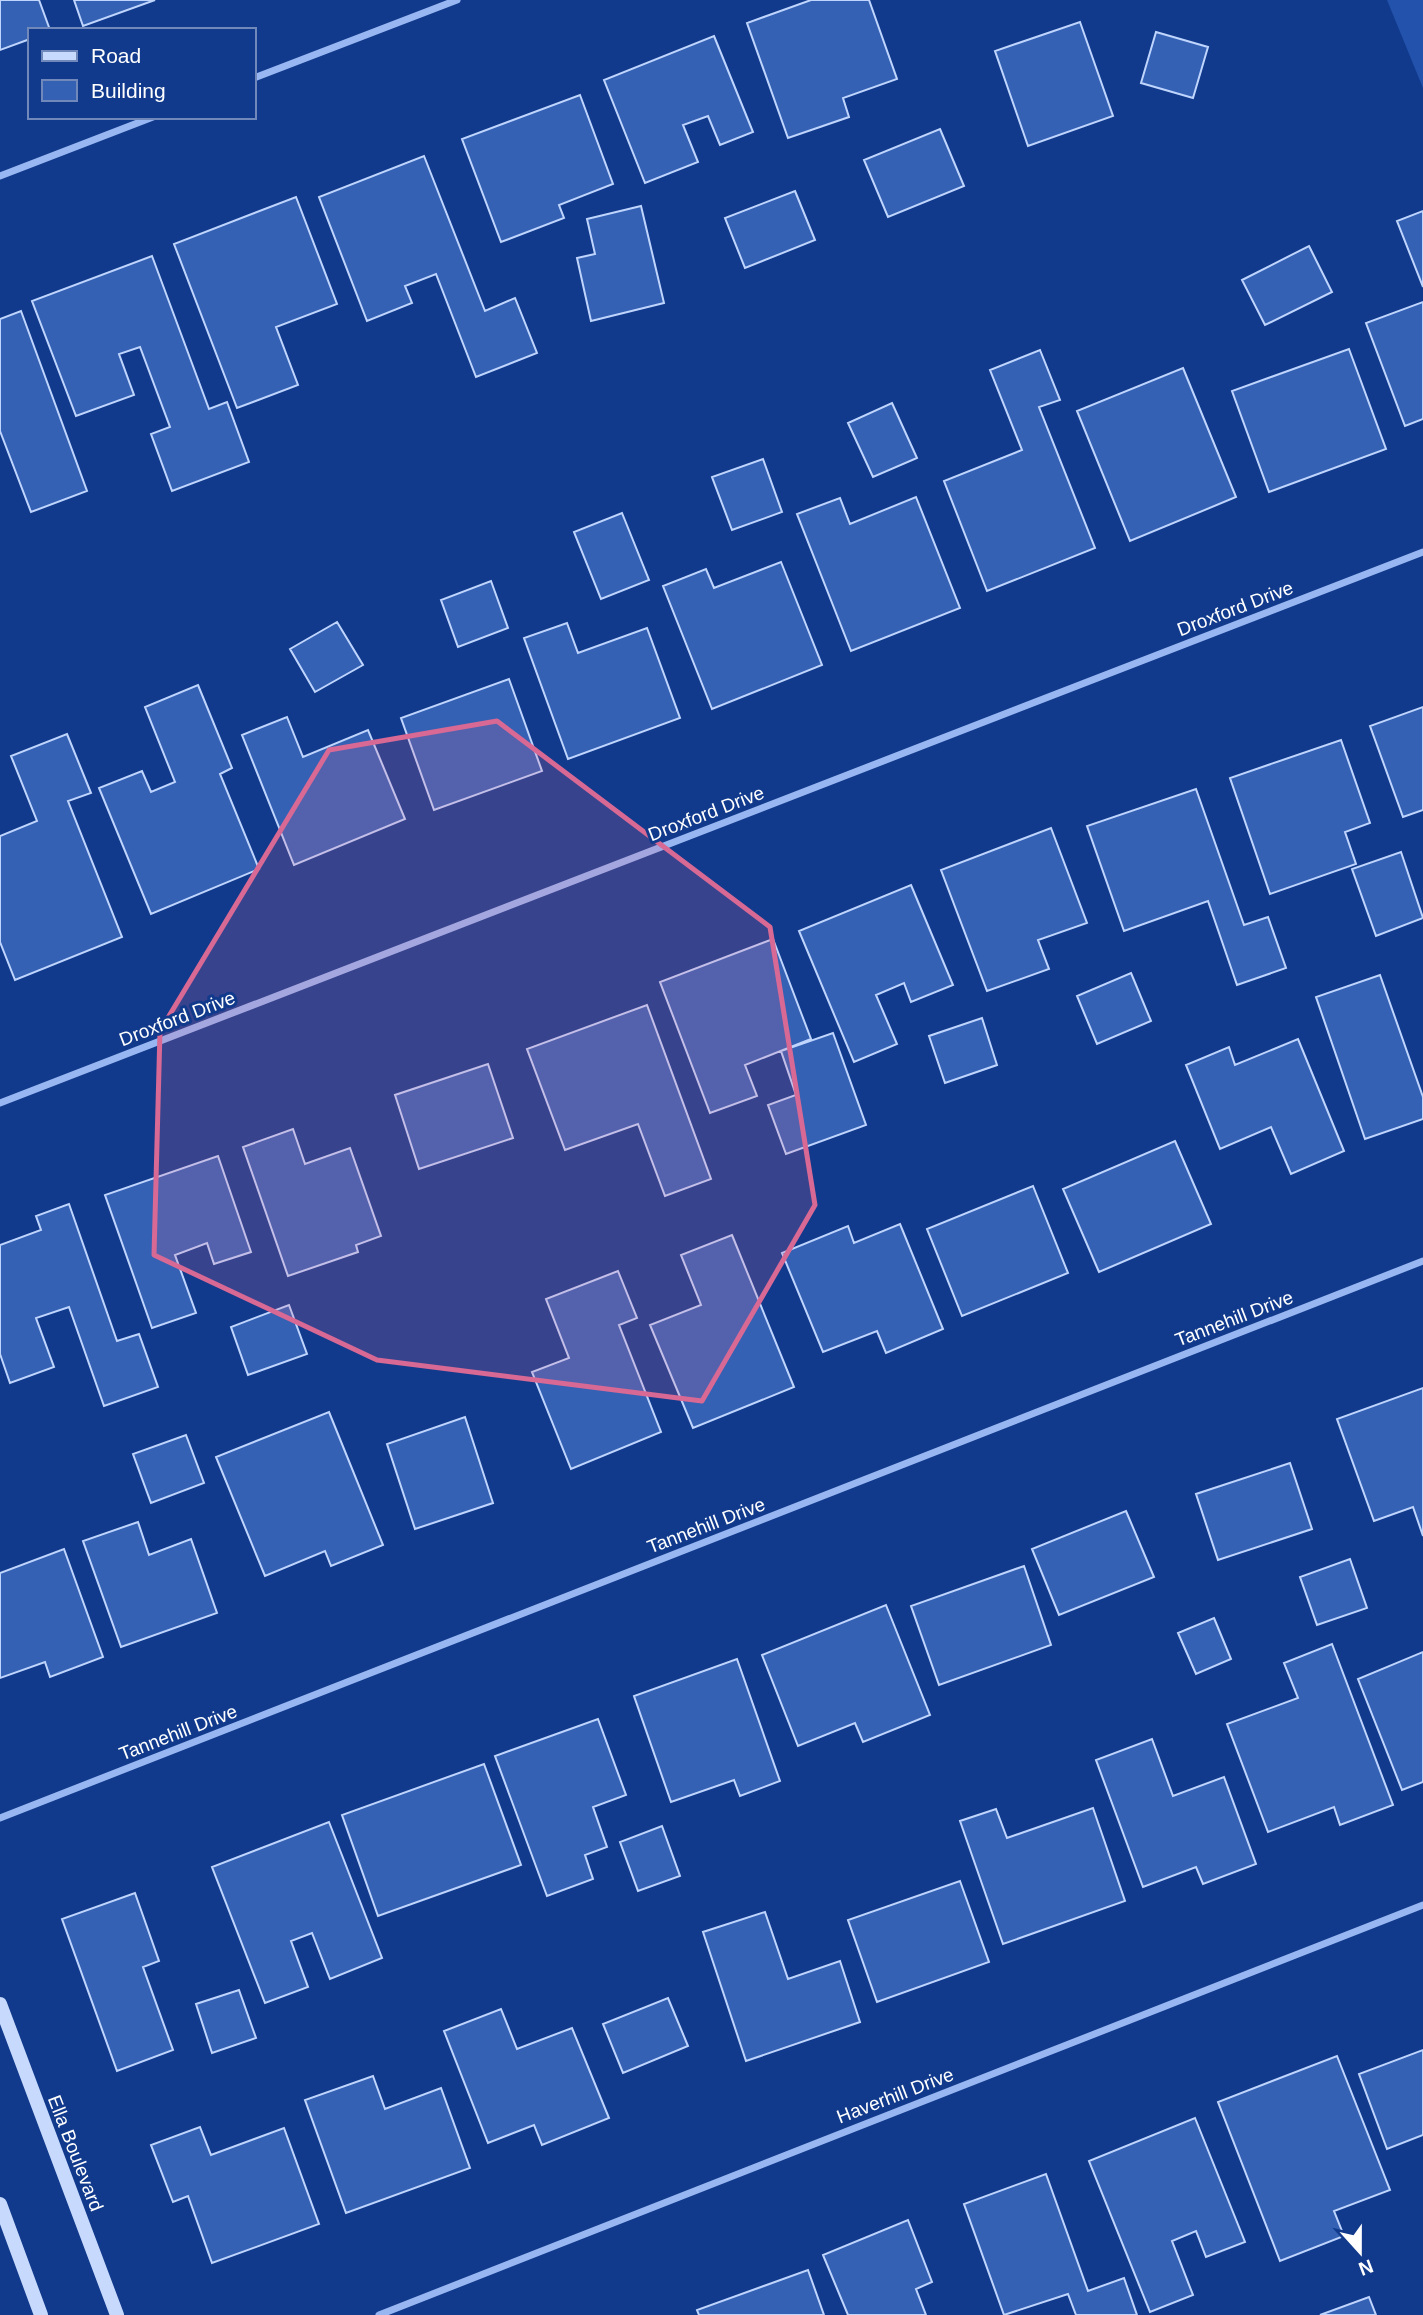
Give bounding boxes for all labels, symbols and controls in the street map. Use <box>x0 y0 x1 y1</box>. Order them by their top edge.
legend <box>28 28 256 119</box>
text: Road <box>91 44 141 67</box>
text: Building <box>91 79 166 102</box>
street label: Droxford Drive <box>1174 577 1296 640</box>
street label: Droxford Drive <box>645 782 767 845</box>
street label: Droxford Drive <box>116 987 238 1050</box>
street label: Tannehill Drive <box>1172 1286 1296 1351</box>
street label: Tannehill Drive <box>644 1493 768 1558</box>
street label: Tannehill Drive <box>116 1700 240 1765</box>
street label: Haverhill Drive <box>834 2064 957 2127</box>
street label: Ella Boulevard <box>44 2092 107 2214</box>
north arrow <box>1325 2217 1395 2287</box>
text: N <box>1356 2255 1376 2280</box>

